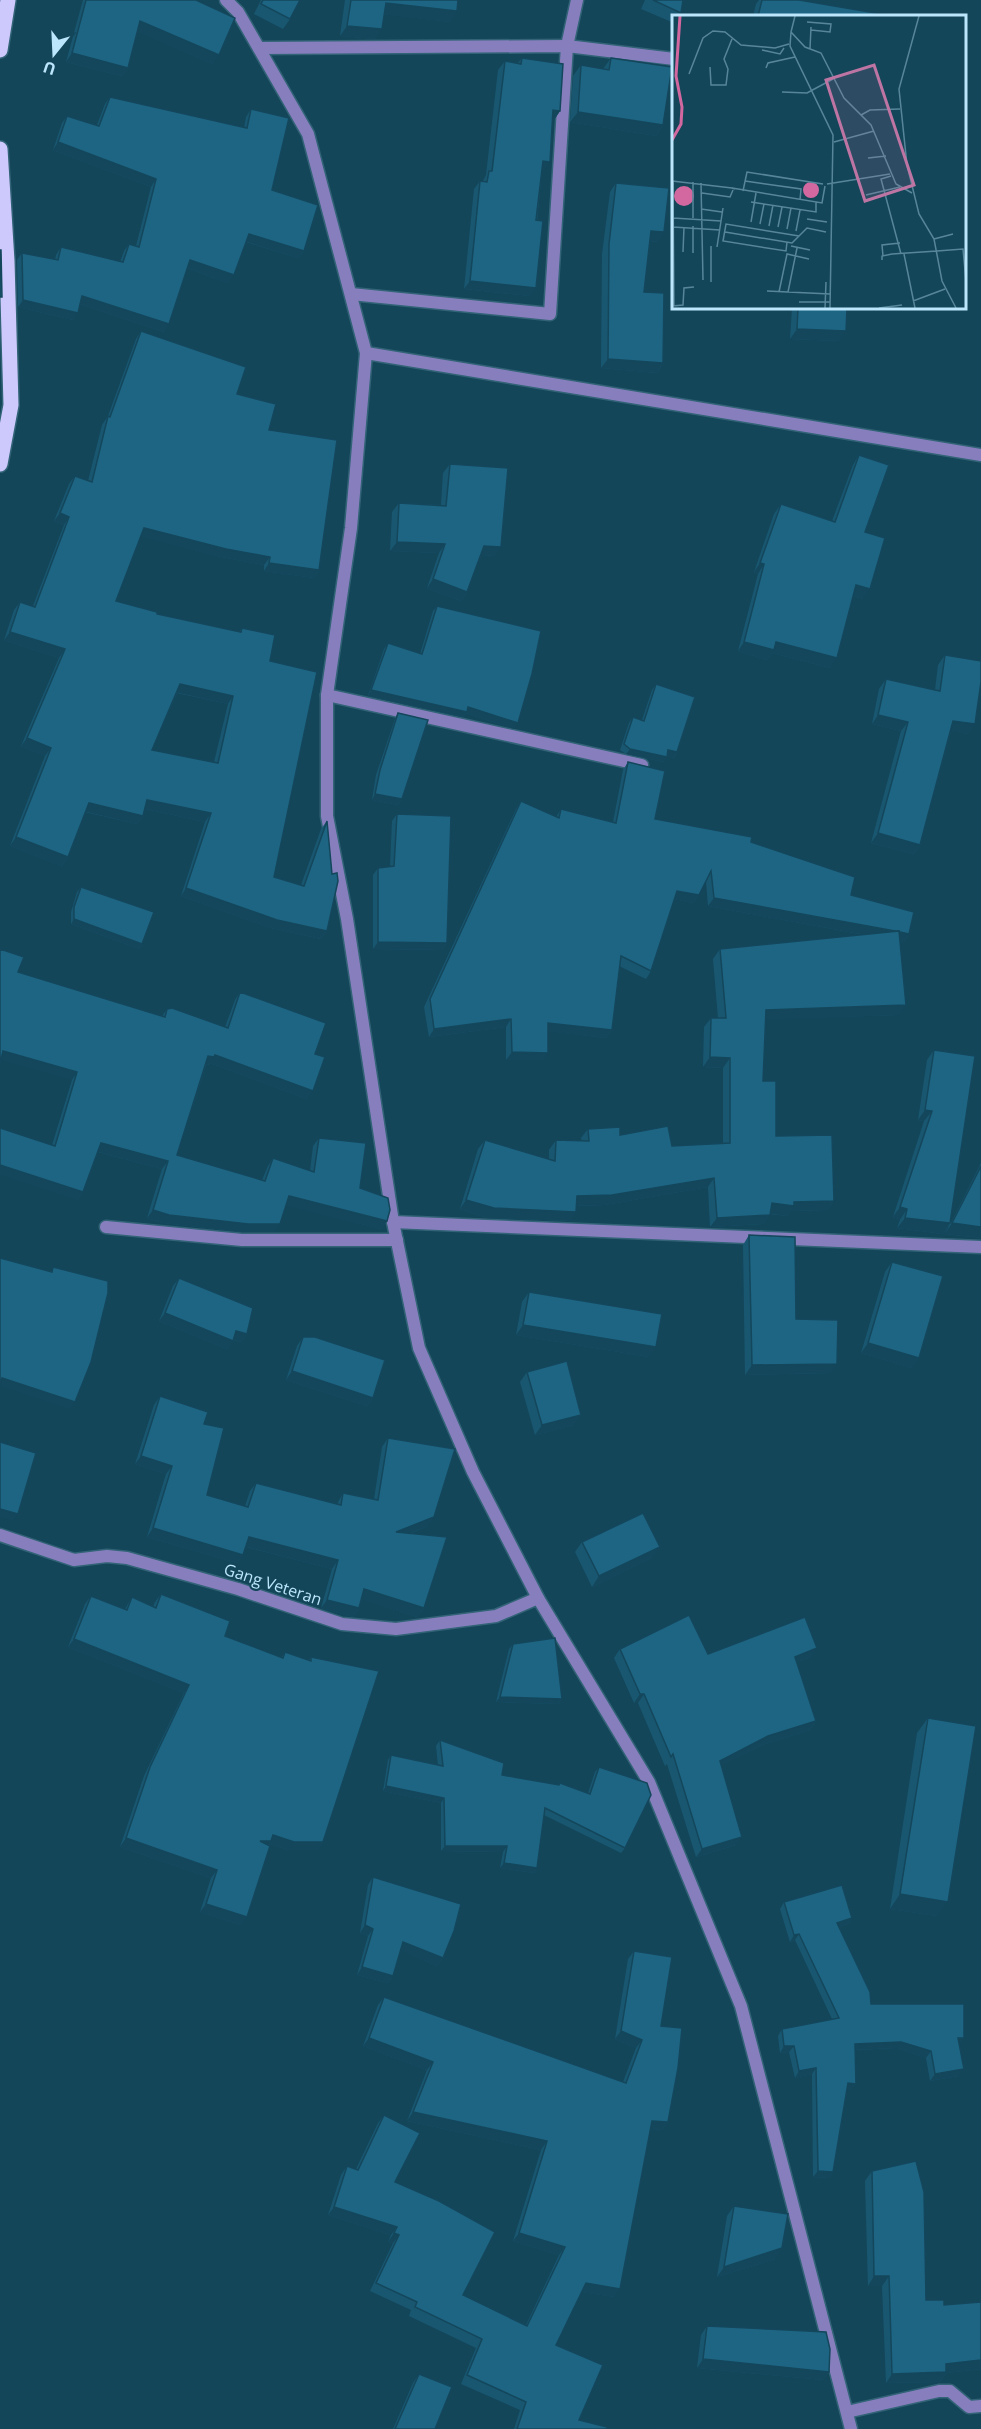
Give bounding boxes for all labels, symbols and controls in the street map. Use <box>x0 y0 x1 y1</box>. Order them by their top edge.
inset map <box>672 15 966 309</box>
north arrow <box>24 24 84 84</box>
text: U <box>40 56 59 81</box>
street label: Gang Veteran <box>221 1558 325 1610</box>

